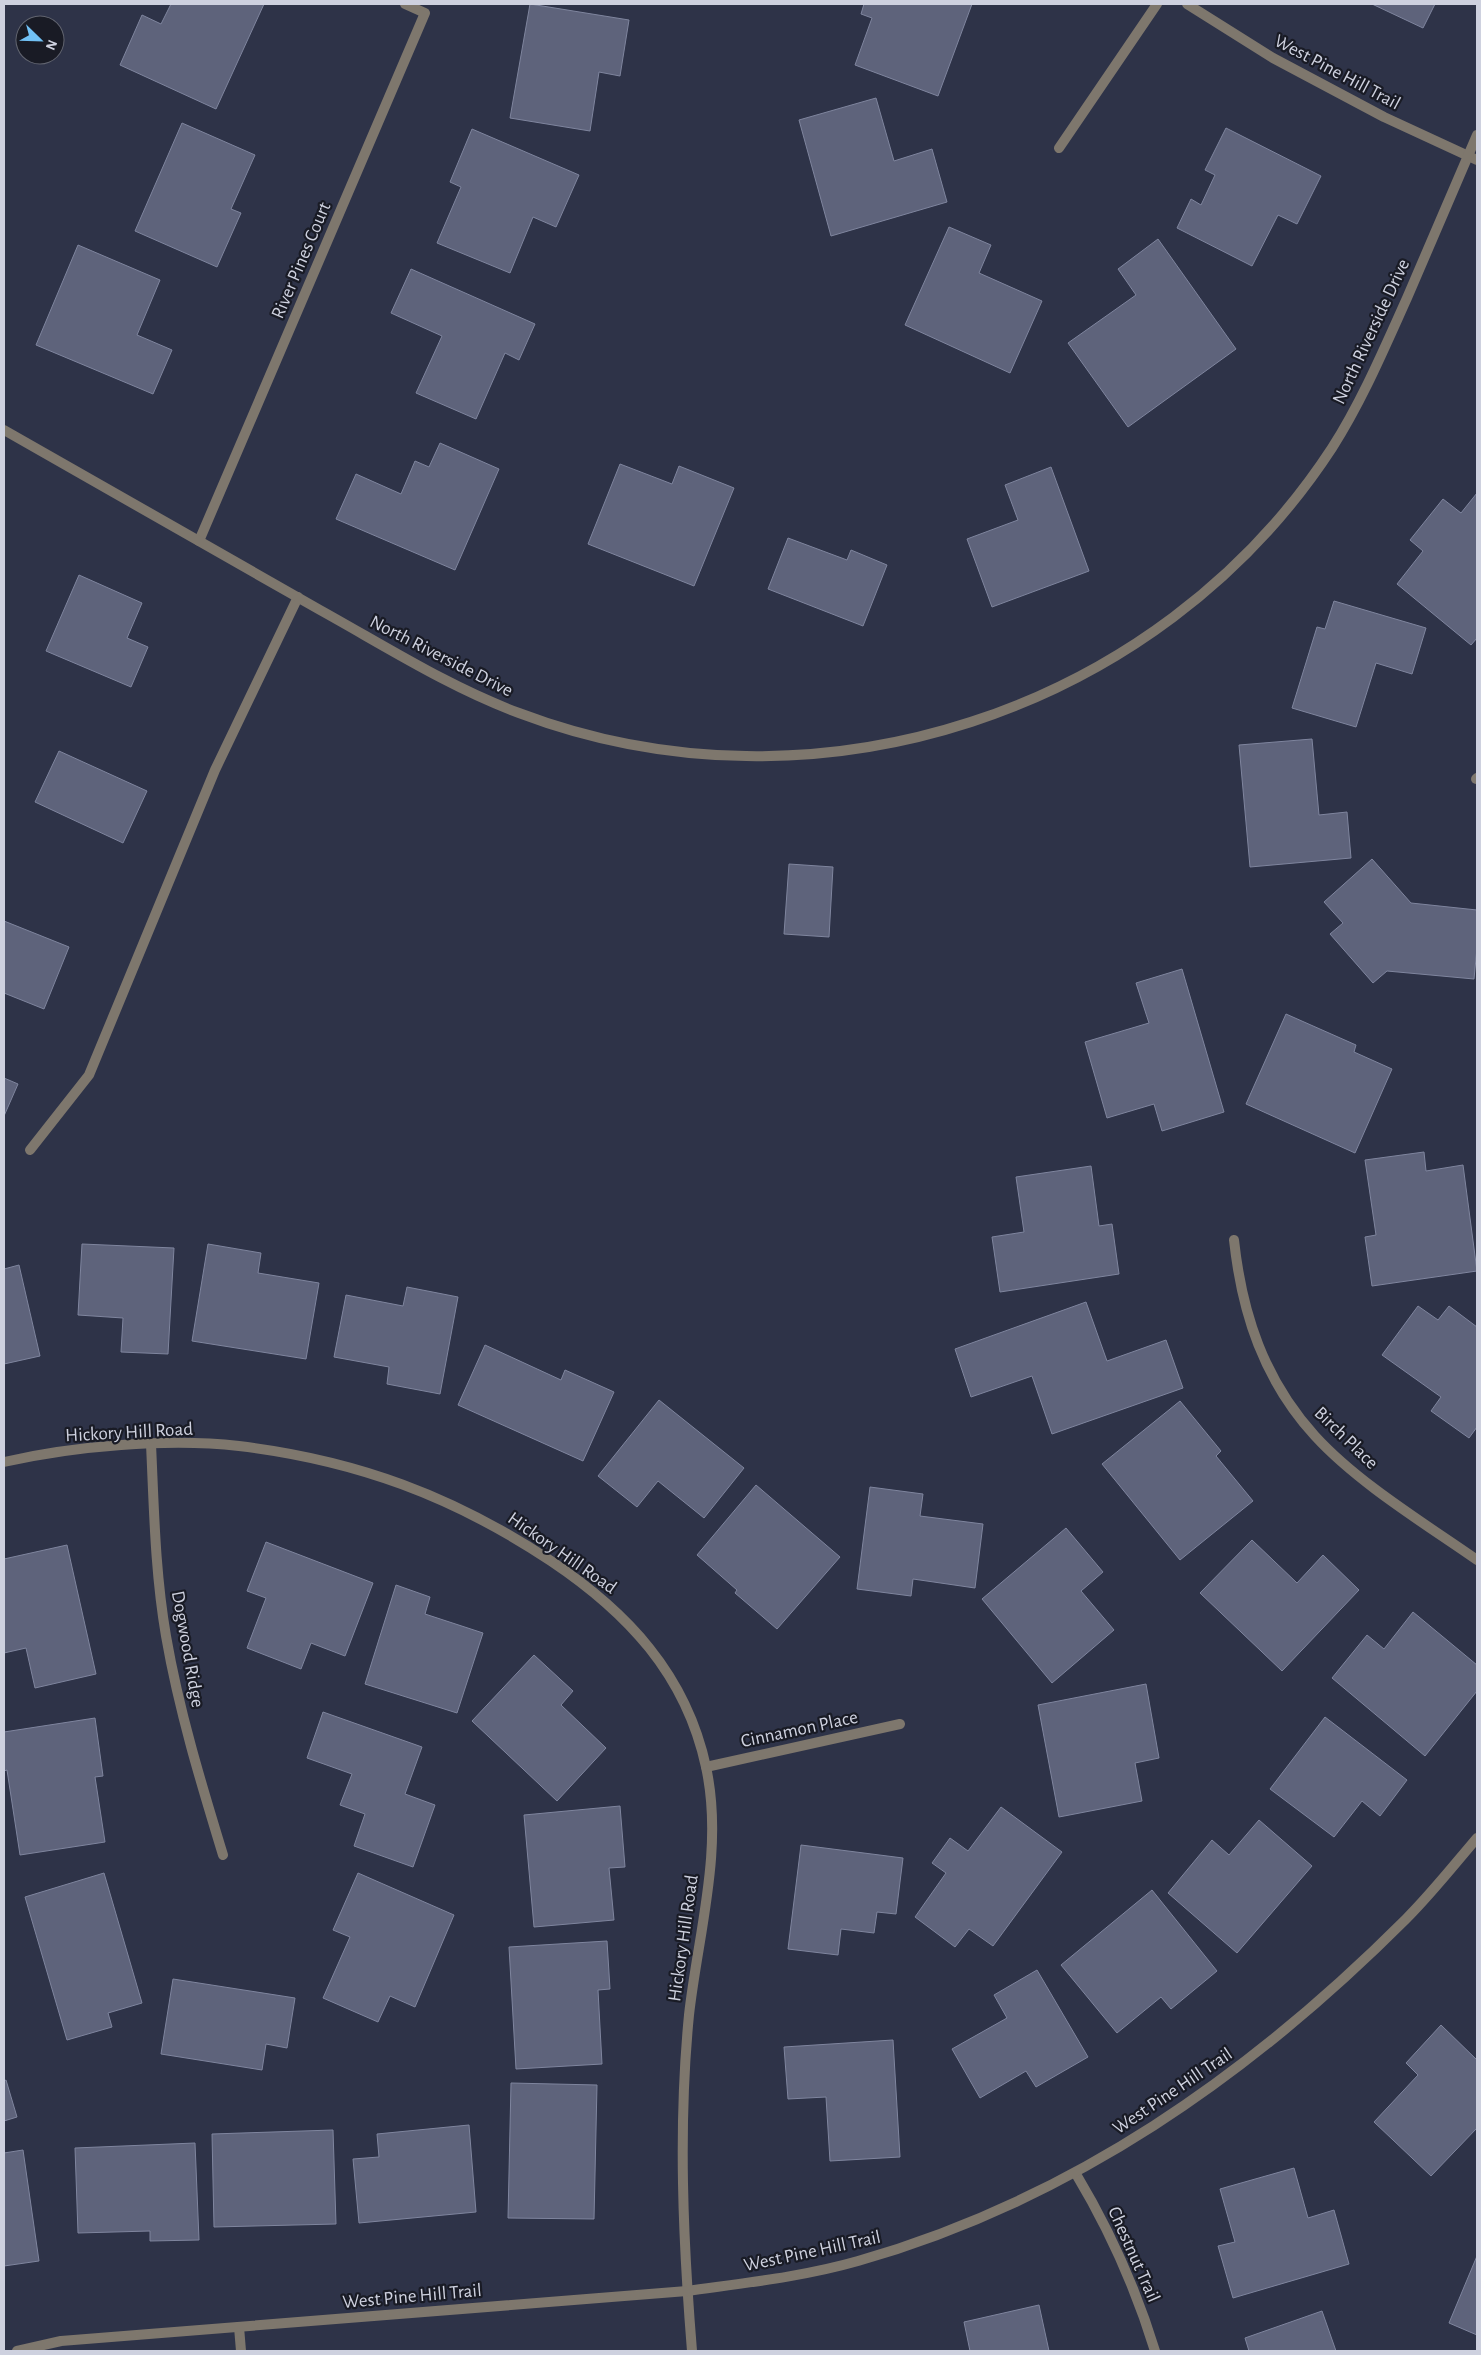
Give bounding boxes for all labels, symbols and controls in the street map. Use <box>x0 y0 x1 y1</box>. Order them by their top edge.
north arrow <box>15 15 65 65</box>
street label: West Pine Hill Trail <box>1271 31 1403 113</box>
text: N <box>43 37 59 52</box>
street label: River Pines Court <box>268 199 334 322</box>
street label: North Riverside Drive <box>1329 256 1413 407</box>
street label: North Riverside Drive <box>367 612 516 701</box>
street label: Birch Place <box>1310 1403 1382 1473</box>
street label: Hickory Hill Road <box>65 1420 194 1445</box>
street label: Hickory Hill Road <box>504 1509 620 1598</box>
street label: Dogwood Ridge <box>168 1589 207 1709</box>
street label: Cinnamon Place <box>739 1708 860 1751</box>
street label: Hickory Hill Road <box>665 1873 702 2003</box>
street label: West Pine Hill Trail <box>1110 2044 1236 2138</box>
street label: Chestnut Trail <box>1104 2204 1163 2305</box>
street label: West Pine Hill Trail <box>742 2228 883 2275</box>
street label: West Pine Hill Trail <box>342 2281 482 2312</box>

